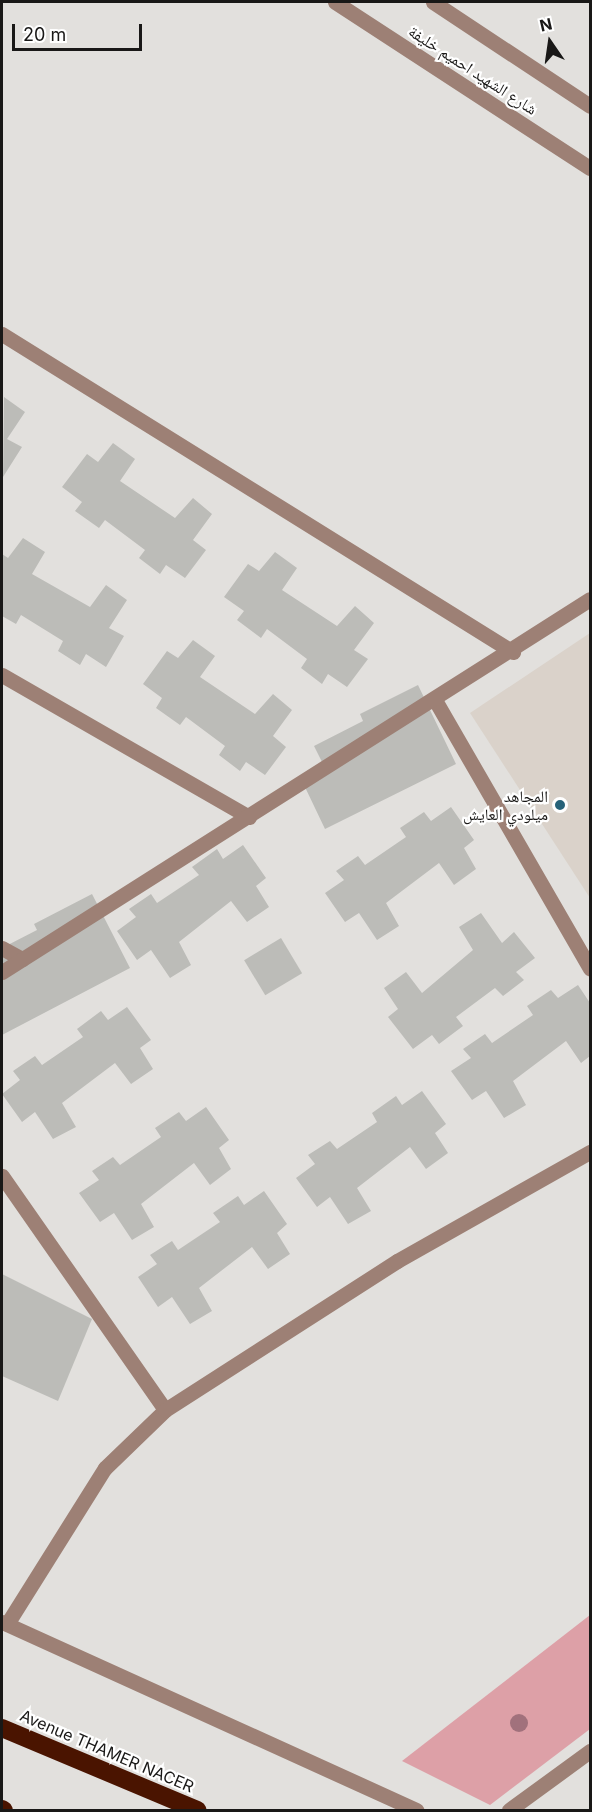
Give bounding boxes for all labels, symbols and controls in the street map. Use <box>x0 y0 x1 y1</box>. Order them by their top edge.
scale bar <box>15 12 146 50</box>
north arrow <box>520 12 580 72</box>
text: N <box>538 13 554 36</box>
street label: شارع الشهيد احميم خليفة <box>405 21 541 119</box>
text: 20 m <box>23 24 66 45</box>
place label: المجاهد ميلودي العايش <box>463 786 548 824</box>
marker: المجاهد ميلودي العايش <box>553 798 567 812</box>
street label: Avenue THAMER NACER <box>17 1706 197 1796</box>

